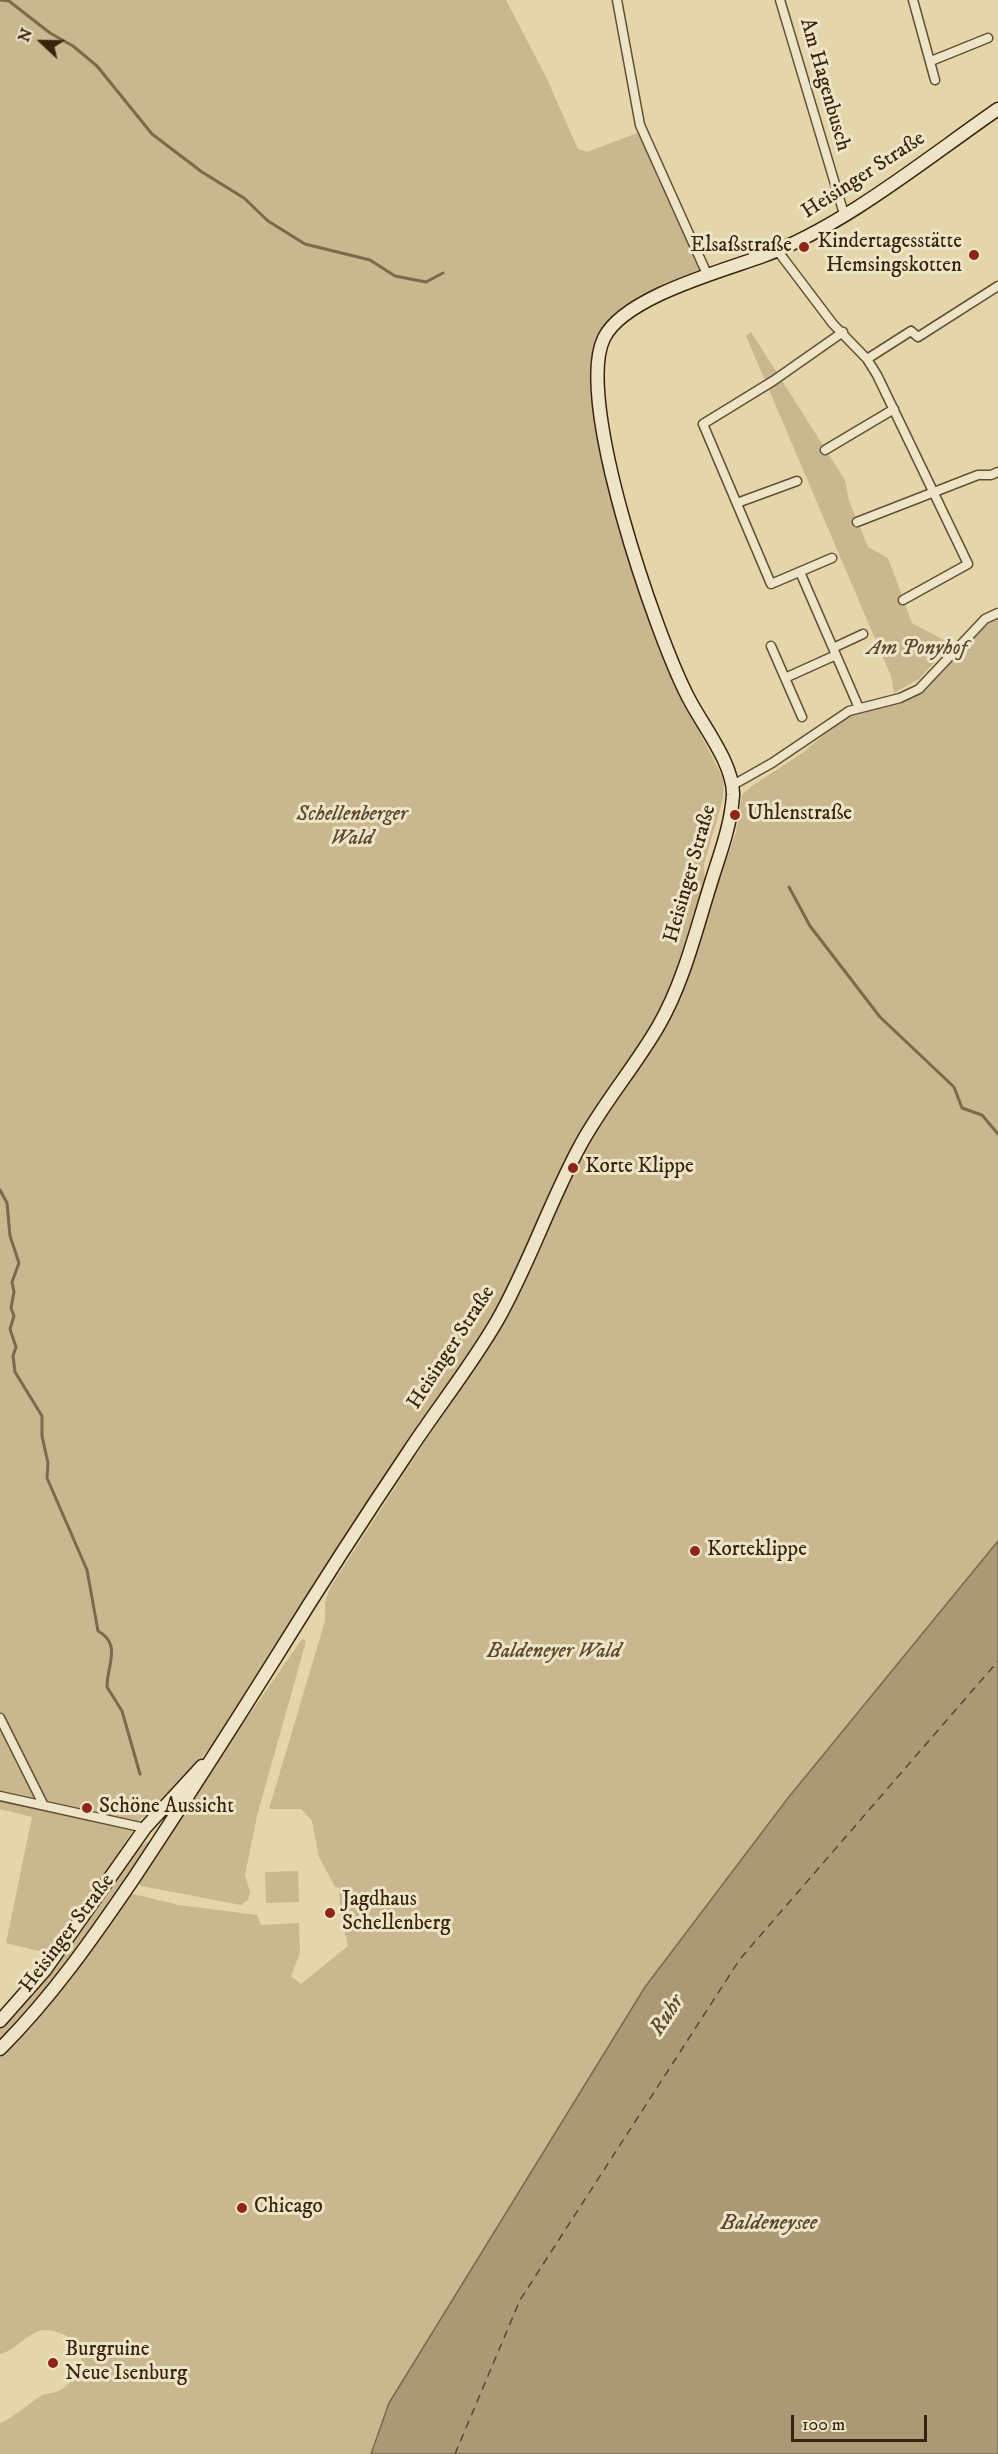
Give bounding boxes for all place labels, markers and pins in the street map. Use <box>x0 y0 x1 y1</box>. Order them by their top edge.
place label: Kindertagesstätte Hemsingskotten <box>818 230 962 280</box>
place label: Elsaßstraße <box>690 234 792 260</box>
marker: Elsaßstraße <box>797 240 811 254</box>
marker: Kindertagesstätte Hemsingskotten <box>967 248 981 262</box>
place label: Uhlenstraße <box>747 802 852 828</box>
marker: Uhlenstraße <box>728 808 742 822</box>
place label: Korte Klippe <box>585 1155 694 1181</box>
marker: Korte Klippe <box>566 1161 580 1175</box>
place label: Korteklippe <box>707 1538 807 1564</box>
marker: Korteklippe <box>688 1544 702 1558</box>
place label: Schöne Aussicht <box>99 1795 234 1821</box>
marker: Schöne Aussicht <box>80 1801 94 1815</box>
place label: Jagdhaus Schellenberg <box>342 1888 450 1938</box>
marker: Jagdhaus Schellenberg <box>323 1906 337 1920</box>
place label: Chicago <box>254 2195 323 2221</box>
marker: Chicago <box>235 2201 249 2215</box>
place label: Burgruine Neue Isenburg <box>65 2338 187 2388</box>
marker: Burgruine Neue Isenburg <box>46 2356 60 2370</box>

